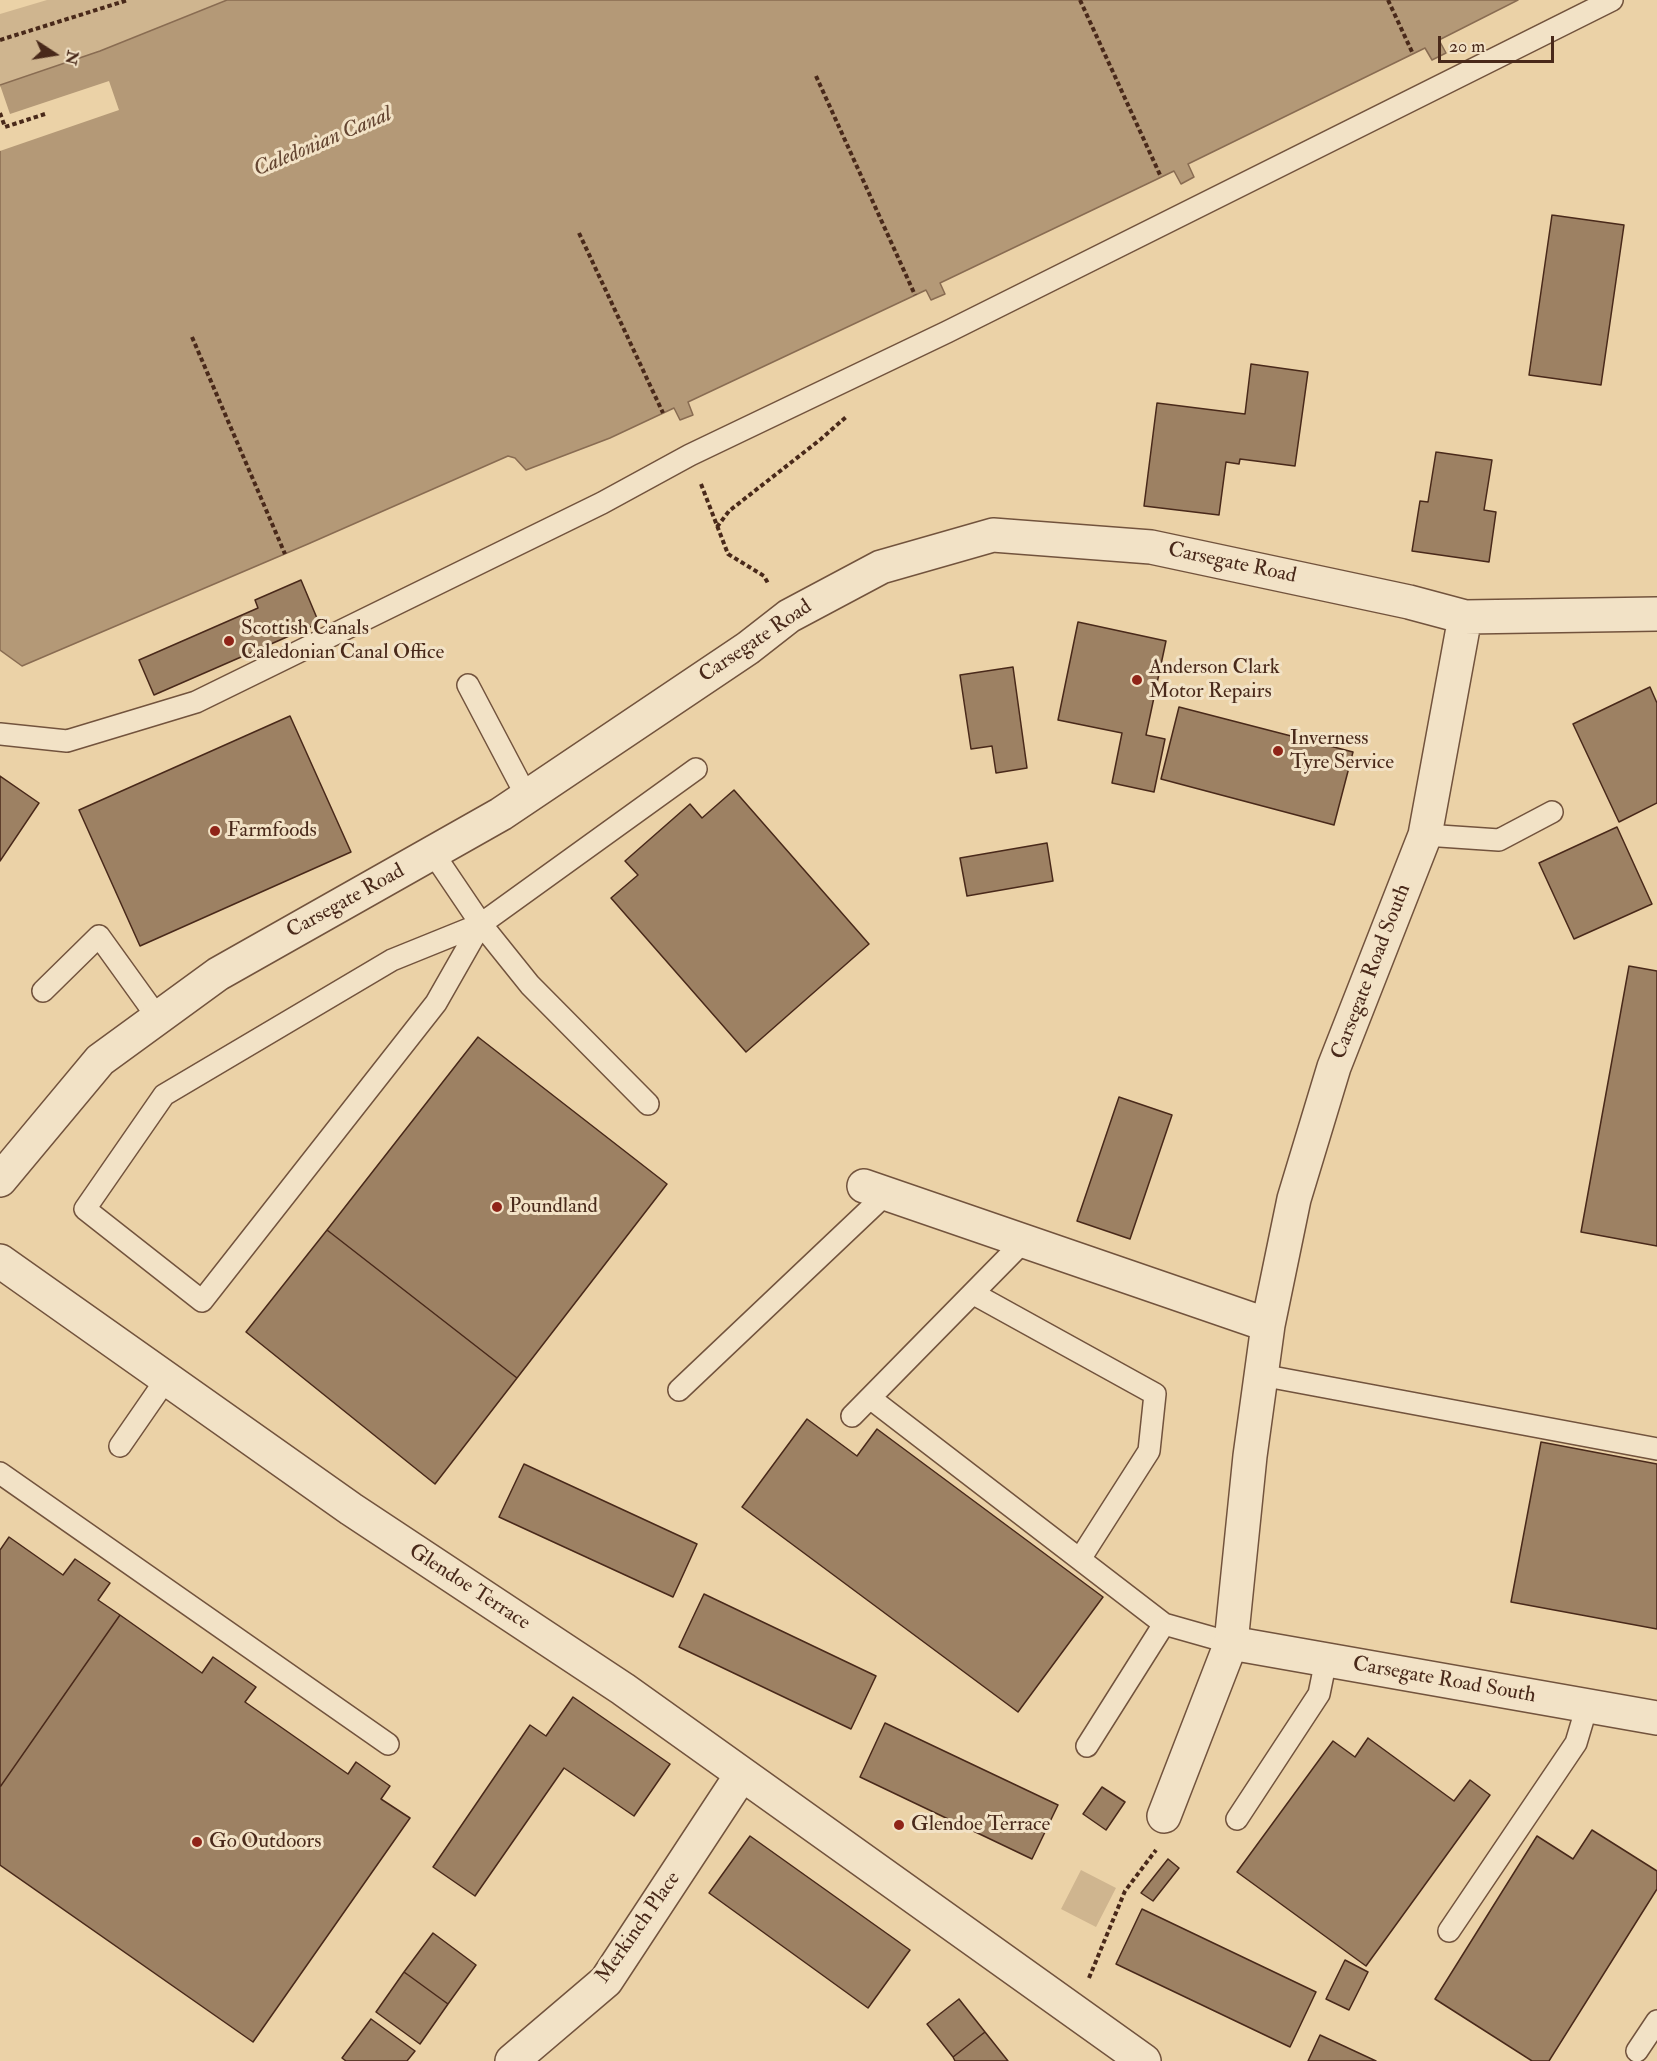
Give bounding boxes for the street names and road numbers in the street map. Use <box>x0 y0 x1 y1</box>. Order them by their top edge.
street label: Carsegate Road <box>1166 538 1298 590</box>
street label: Carsegate Road <box>695 595 817 689</box>
street label: Carsegate Road <box>283 859 409 945</box>
street label: Carsegate Road South <box>1327 881 1417 1063</box>
street label: Glendoe Terrace <box>404 1539 534 1637</box>
street label: Carsegate Road South <box>1351 1652 1537 1710</box>
street label: Merkinch Place <box>591 1867 687 1989</box>

